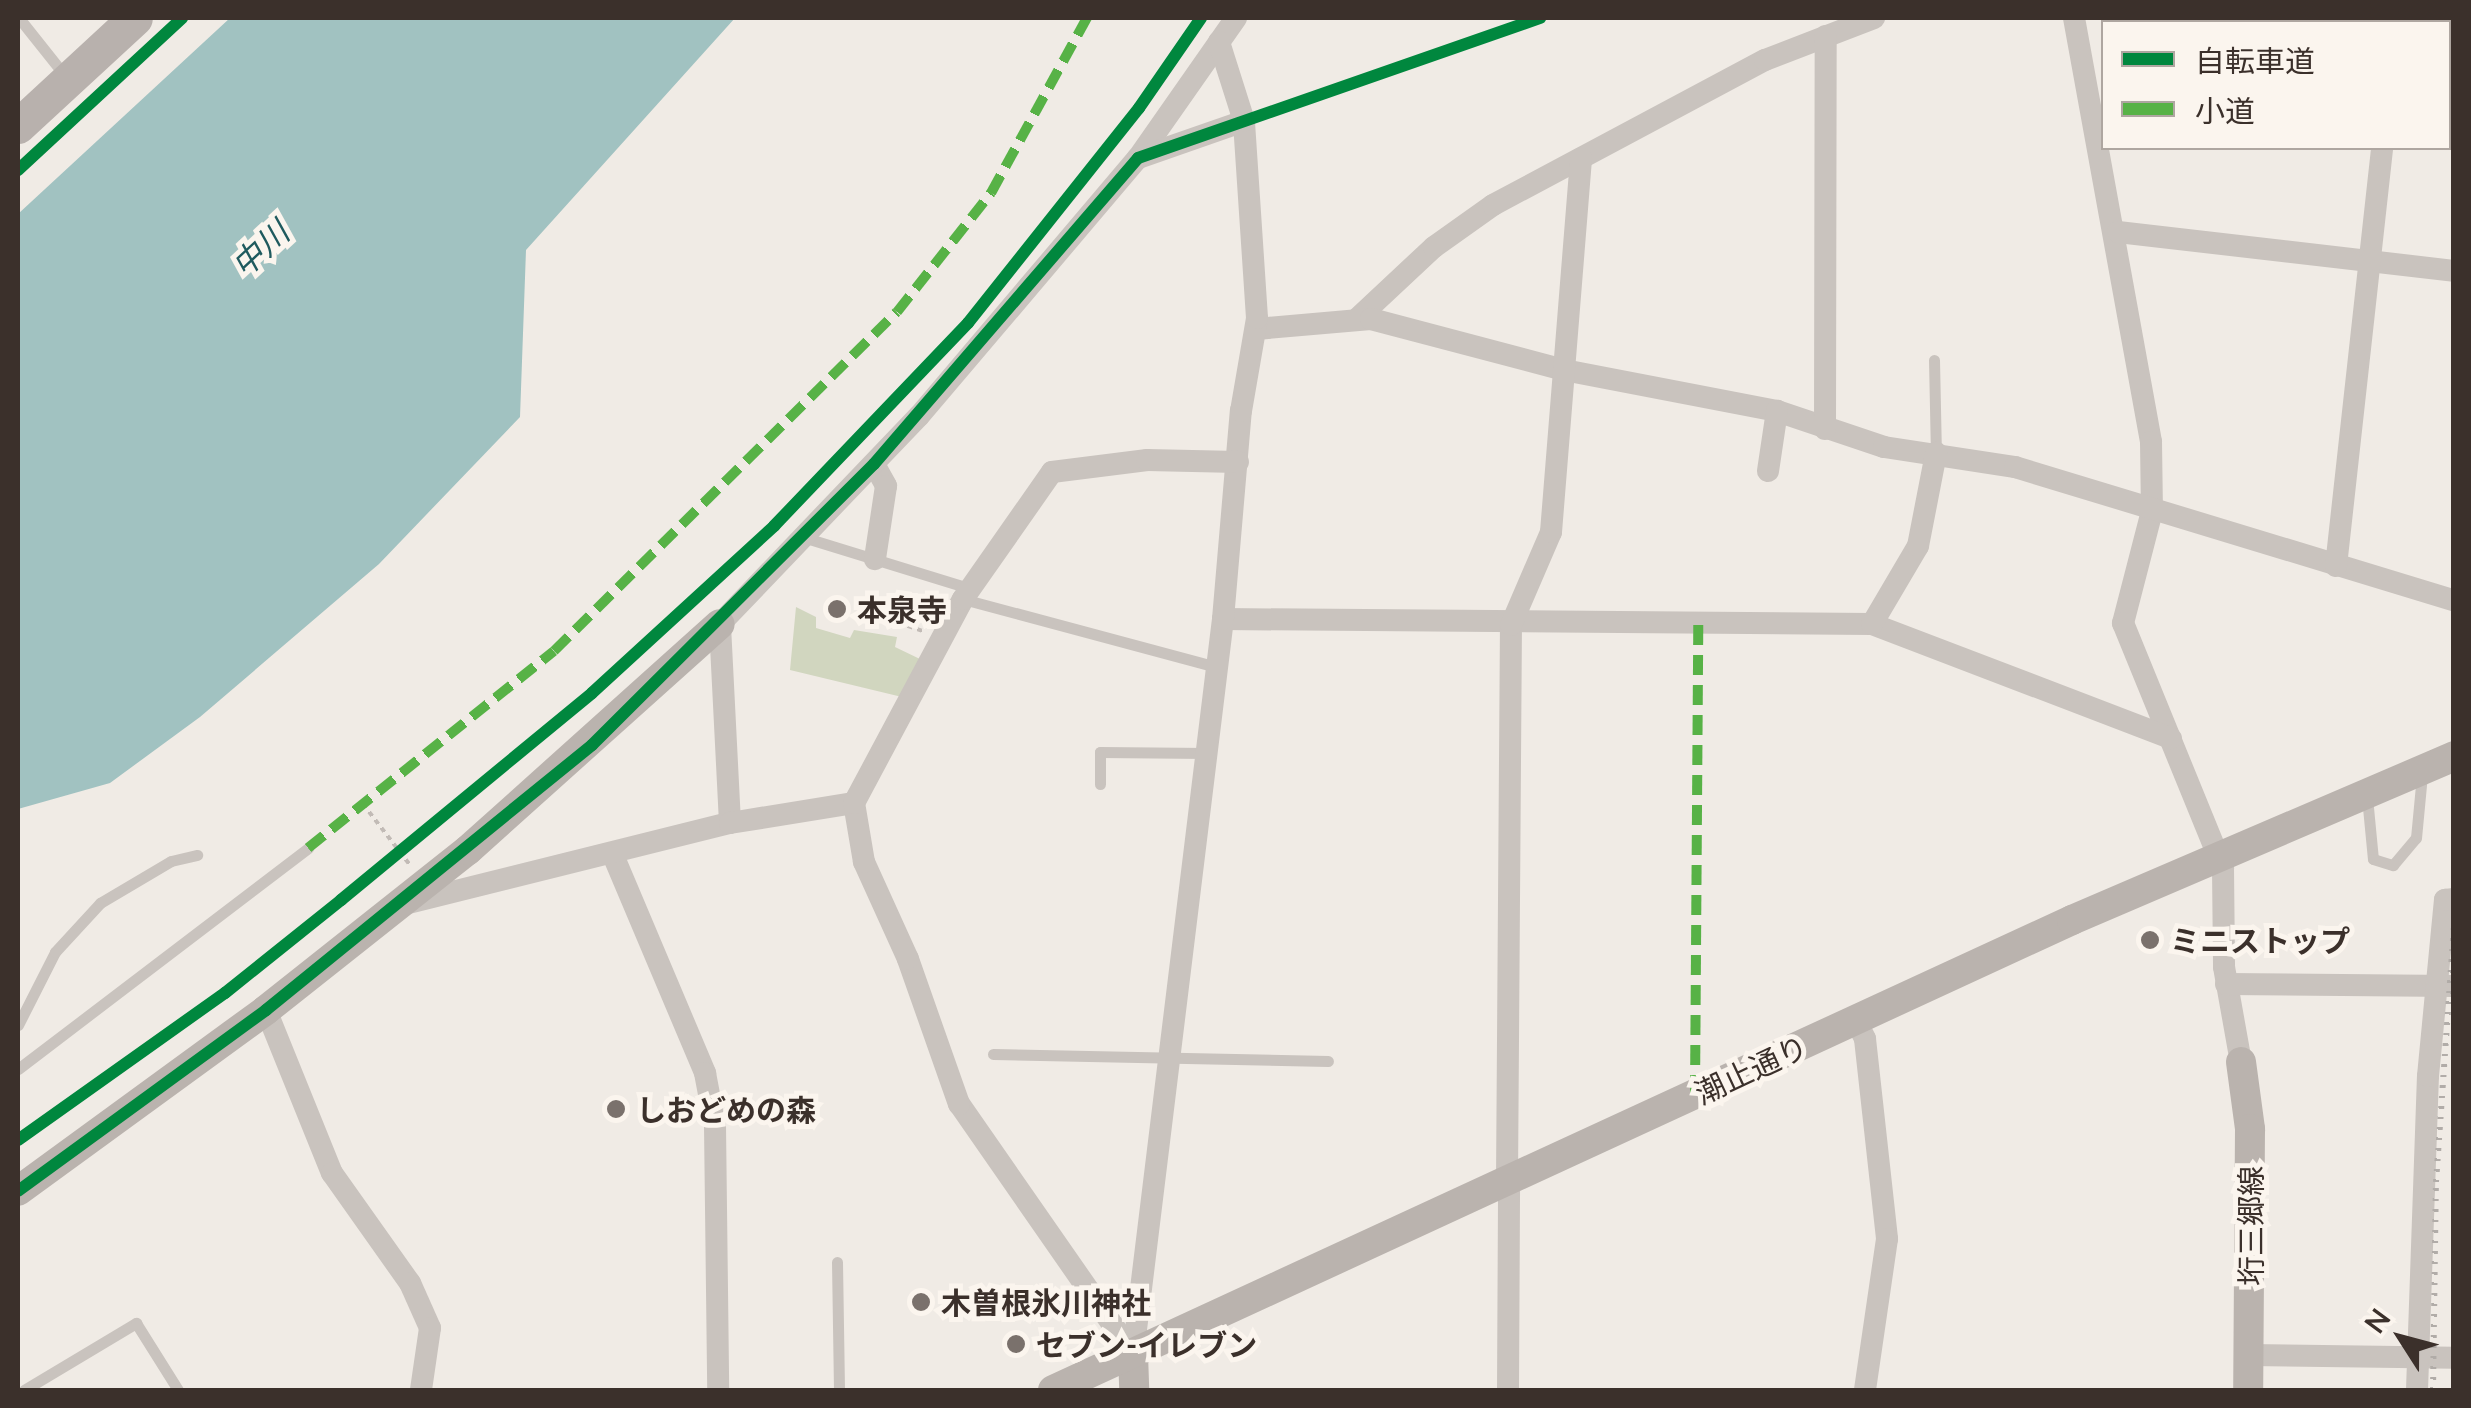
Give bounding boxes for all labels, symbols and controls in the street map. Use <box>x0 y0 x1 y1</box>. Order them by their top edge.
legend <box>2101 20 2451 150</box>
text: 自転車道 <box>2195 42 2315 78</box>
text: 小道 <box>2195 92 2255 128</box>
water label: 中川 <box>224 213 296 285</box>
place label: 本泉寺 <box>857 591 947 627</box>
marker: 本泉寺 <box>826 598 848 620</box>
place label: ミニストップ <box>2170 922 2350 958</box>
marker: ミニストップ <box>2139 929 2161 951</box>
street label: 潮止通り <box>1689 1027 1813 1111</box>
place label: しおどめの森 <box>636 1091 816 1127</box>
marker: しおどめの森 <box>605 1098 627 1120</box>
street label: 垳三郷線 <box>2232 1166 2268 1286</box>
place label: 木曽根氷川神社 <box>941 1284 1151 1320</box>
north arrow <box>2351 1288 2451 1388</box>
marker: 木曽根氷川神社 <box>910 1291 932 1313</box>
text: N <box>2357 1302 2397 1339</box>
place label: セブン-イレブン <box>1036 1326 1257 1362</box>
marker: セブン-イレブン <box>1005 1333 1027 1355</box>

